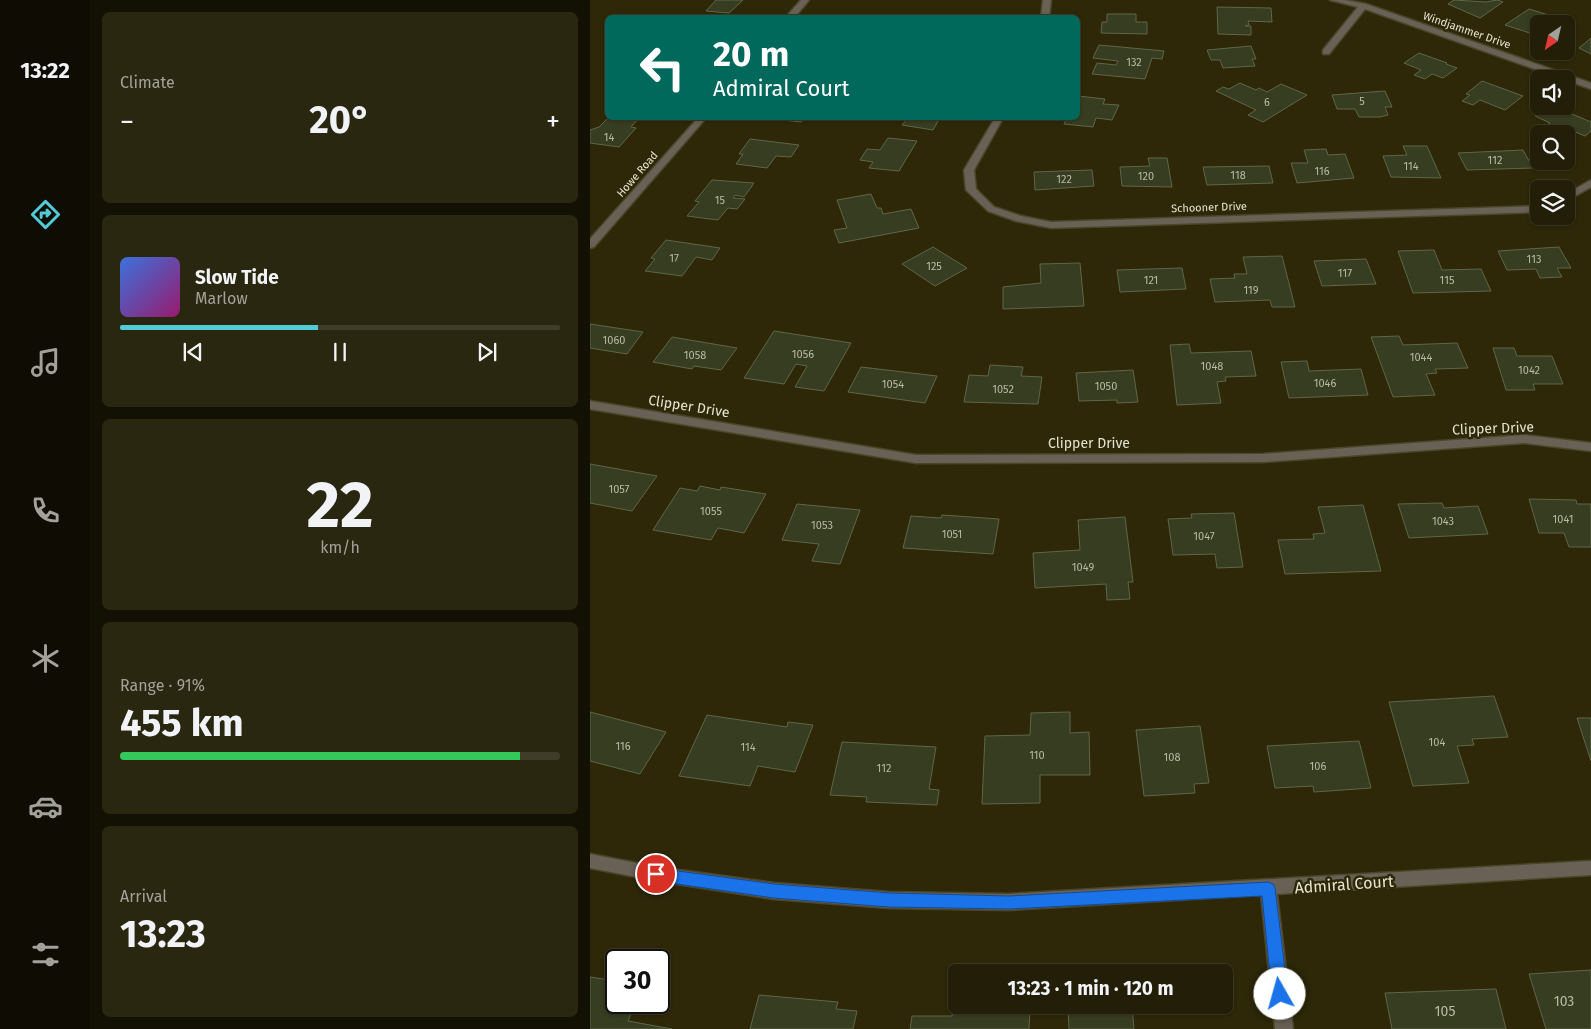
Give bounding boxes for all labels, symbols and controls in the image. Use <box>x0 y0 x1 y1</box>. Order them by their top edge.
street label: Windjammer Drive <box>1421 9 1512 52</box>
north arrow <box>1530 15 1575 60</box>
map controls <box>1530 15 1575 225</box>
text: 20 m <box>713 33 789 75</box>
icon: left <box>630 35 695 100</box>
house number: 132 <box>1126 56 1142 69</box>
text: 13:22 <box>20 57 70 84</box>
button: sound <box>1530 70 1575 115</box>
text: Climate <box>120 73 175 92</box>
text: Admiral Court <box>713 75 850 102</box>
house number: 5 <box>1359 95 1365 108</box>
house number: 6 <box>1264 96 1270 109</box>
text: 20° <box>309 97 371 143</box>
text: − <box>120 105 134 138</box>
text: + <box>546 105 560 138</box>
button: search <box>1530 125 1575 170</box>
house number: 14 <box>604 131 614 144</box>
street label: Howe Road <box>614 149 661 200</box>
house number: 112 <box>1488 154 1502 167</box>
house number: 114 <box>1403 160 1419 173</box>
house number: 116 <box>1314 165 1330 178</box>
house number: 118 <box>1230 169 1246 182</box>
house number: 120 <box>1138 170 1154 183</box>
house number: 122 <box>1056 173 1072 186</box>
button: layers <box>1530 180 1575 225</box>
house number: 15 <box>715 194 726 207</box>
icon: directions <box>28 197 63 232</box>
street label: Schooner Drive <box>1171 200 1247 215</box>
house number: 17 <box>669 252 679 265</box>
house number: 113 <box>1527 253 1541 266</box>
house number: 125 <box>926 260 942 273</box>
text: Slow Tide <box>195 266 279 289</box>
house number: 117 <box>1338 267 1352 280</box>
house number: 121 <box>1144 274 1158 287</box>
house number: 115 <box>1440 274 1455 287</box>
house number: 119 <box>1243 284 1259 297</box>
text: Marlow <box>195 289 248 308</box>
house number: 1060 <box>603 334 625 347</box>
icon: previous <box>179 338 207 366</box>
icon: pause <box>326 338 354 366</box>
icon: next <box>473 338 501 366</box>
icon: music <box>28 345 63 380</box>
house number: 1056 <box>792 348 814 361</box>
house number: 1058 <box>684 349 706 362</box>
house number: 1044 <box>1410 351 1432 364</box>
house number: 1048 <box>1201 360 1223 373</box>
house number: 1042 <box>1518 364 1540 377</box>
house number: 1046 <box>1314 377 1336 390</box>
house number: 1054 <box>882 378 904 391</box>
house number: 1050 <box>1095 380 1117 393</box>
house number: 1052 <box>992 383 1014 396</box>
street label: Clipper Drive <box>647 392 731 421</box>
street label: Clipper Drive <box>1452 419 1534 438</box>
street label: Clipper Drive <box>1048 435 1130 452</box>
text: 22 <box>306 466 374 544</box>
house number: 1057 <box>608 483 630 496</box>
icon: phone <box>28 493 63 528</box>
house number: 1055 <box>700 505 722 518</box>
house number: 1041 <box>1553 513 1573 526</box>
house number: 1043 <box>1432 515 1454 528</box>
house number: 1053 <box>811 519 833 532</box>
house number: 1051 <box>942 528 962 541</box>
house number: 1047 <box>1193 530 1215 543</box>
text: km/h <box>320 538 360 557</box>
house number: 1049 <box>1072 561 1094 574</box>
icon: climate <box>28 641 63 676</box>
text: Range · 91% <box>120 676 205 695</box>
text: 455 km <box>120 700 244 746</box>
house number: 104 <box>1429 736 1446 749</box>
house number: 116 <box>615 740 631 753</box>
house number: 114 <box>740 741 756 754</box>
house number: 110 <box>1029 749 1045 762</box>
house number: 108 <box>1164 751 1180 764</box>
house number: 106 <box>1310 760 1327 773</box>
house number: 112 <box>877 762 891 775</box>
icon: car <box>28 789 63 824</box>
pin <box>635 853 677 895</box>
icon: arrive <box>642 860 670 888</box>
street label: Admiral Court <box>1294 872 1394 897</box>
text: Arrival <box>120 887 167 906</box>
text: 13:23 <box>120 911 206 957</box>
icon: filters <box>28 937 63 972</box>
speed limit sign: 30 <box>605 949 670 1014</box>
position arrow <box>1253 967 1305 1019</box>
text: 13:23 · 1 min · 120 m <box>1007 977 1174 1000</box>
house number: 103 <box>1554 993 1574 1010</box>
house number: 105 <box>1435 1003 1455 1020</box>

